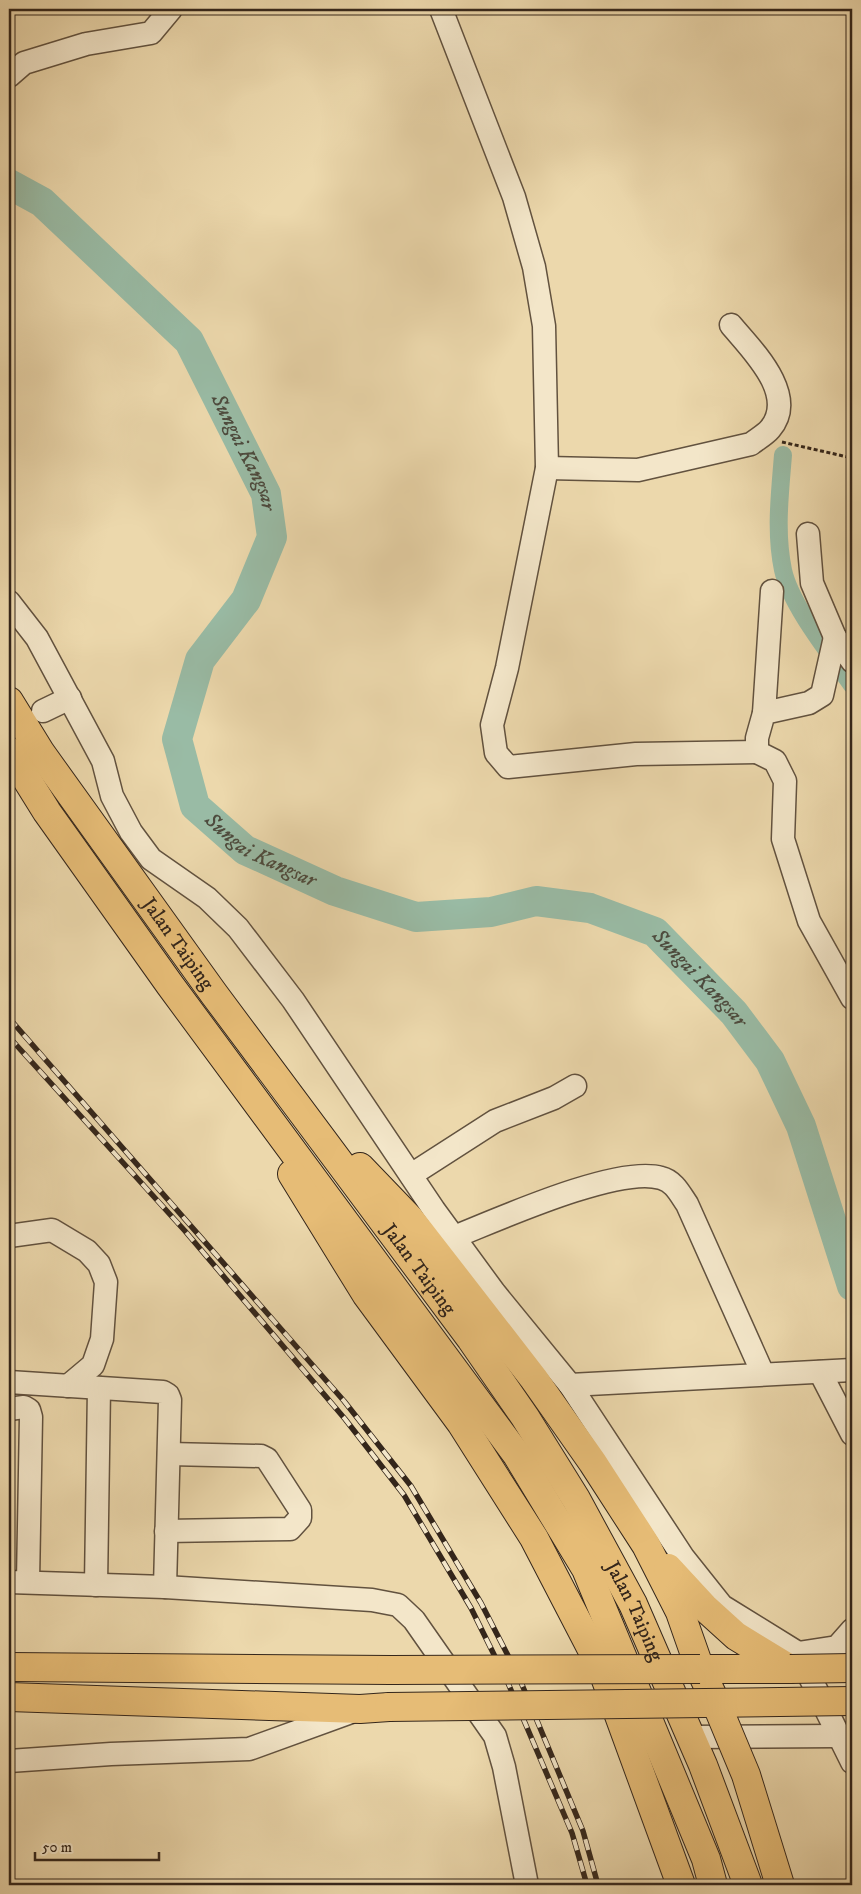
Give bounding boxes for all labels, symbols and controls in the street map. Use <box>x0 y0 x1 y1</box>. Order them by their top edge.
water label: Sungai Kangsar <box>204 389 281 513</box>
water label: Sungai Kangsar <box>198 807 321 894</box>
street label: Jalan Taiping <box>135 891 220 995</box>
water label: Sungai Kangsar <box>646 923 754 1033</box>
street label: Jalan Taiping <box>376 1217 461 1320</box>
street label: Jalan Taiping <box>599 1555 669 1665</box>
scale bar <box>35 1829 159 1861</box>
text: 50 m <box>42 1838 72 1857</box>

